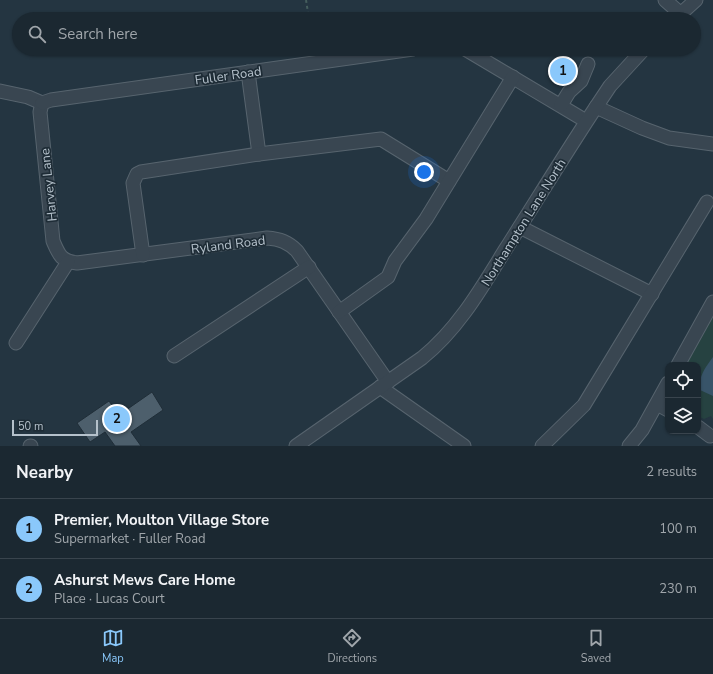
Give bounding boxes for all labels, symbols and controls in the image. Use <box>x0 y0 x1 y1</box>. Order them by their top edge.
search box <box>12 12 701 56</box>
icon: search <box>26 23 48 45</box>
text: Search here <box>58 24 138 44</box>
pin: 1 <box>550 56 576 86</box>
street label: Fuller Road <box>194 62 263 90</box>
street label: Harvey Lane <box>36 147 62 222</box>
street label: Northampton Lane North <box>477 155 570 290</box>
your location <box>414 162 434 182</box>
street label: Ryland Road <box>190 232 266 258</box>
map controls <box>665 362 701 434</box>
button: locate <box>665 362 701 398</box>
button: layers <box>665 398 701 434</box>
pin: 2 <box>104 404 130 434</box>
scale bar <box>12 418 98 437</box>
text: 50 m <box>18 419 43 434</box>
text: Nearby <box>16 461 73 484</box>
text: 2 results <box>646 463 697 481</box>
text: Premier, Moulton Village Store <box>54 510 269 530</box>
text: 1 <box>25 520 33 538</box>
text: 100 m <box>659 520 697 538</box>
text: Supermarket · Fuller Road <box>54 530 206 548</box>
text: Ashurst Mews Care Home <box>54 570 235 590</box>
text: 2 <box>25 580 33 598</box>
text: 230 m <box>659 580 697 598</box>
text: Place · Lucas Court <box>54 590 164 608</box>
tab: Map <box>102 627 124 666</box>
tab: Directions <box>328 627 377 666</box>
tab: Saved <box>581 627 611 666</box>

